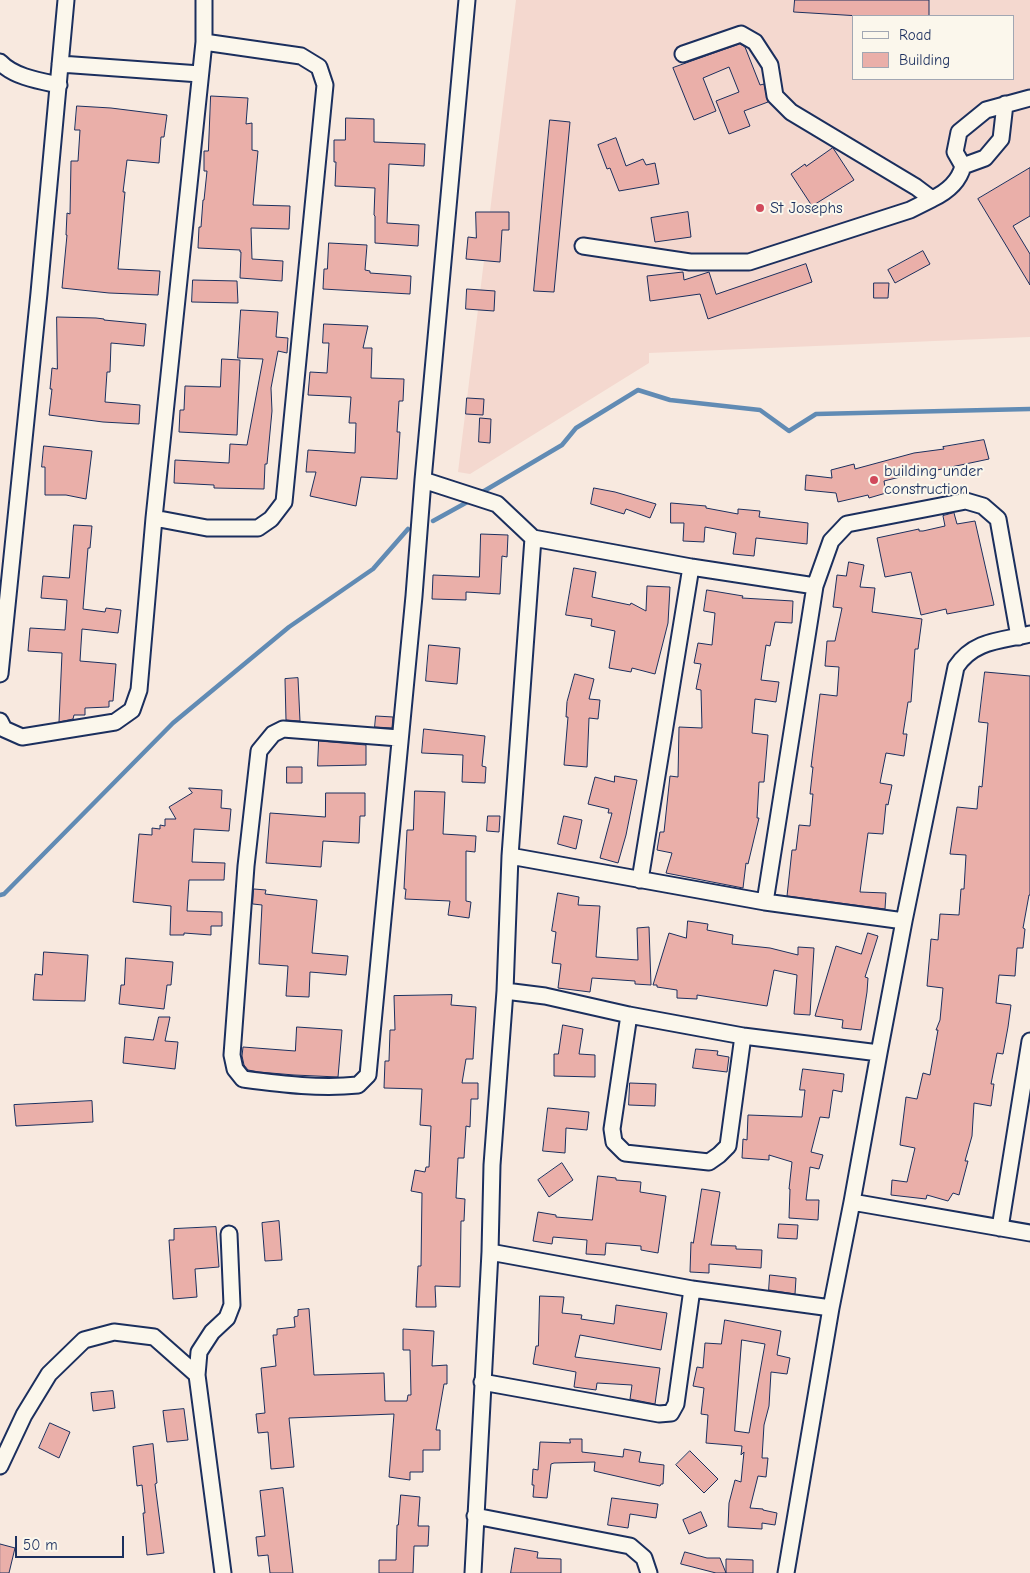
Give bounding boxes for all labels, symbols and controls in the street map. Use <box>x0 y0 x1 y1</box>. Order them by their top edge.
legend <box>852 15 1015 80</box>
text: Road <box>899 26 931 44</box>
text: Building <box>899 51 950 69</box>
place label: St Josephs <box>770 198 843 218</box>
marker: St Josephs <box>754 202 766 214</box>
place label: building under construction <box>884 461 983 499</box>
marker: building under construction <box>868 474 880 486</box>
scale bar <box>18 1526 126 1558</box>
text: 50 m <box>23 1536 58 1554</box>

